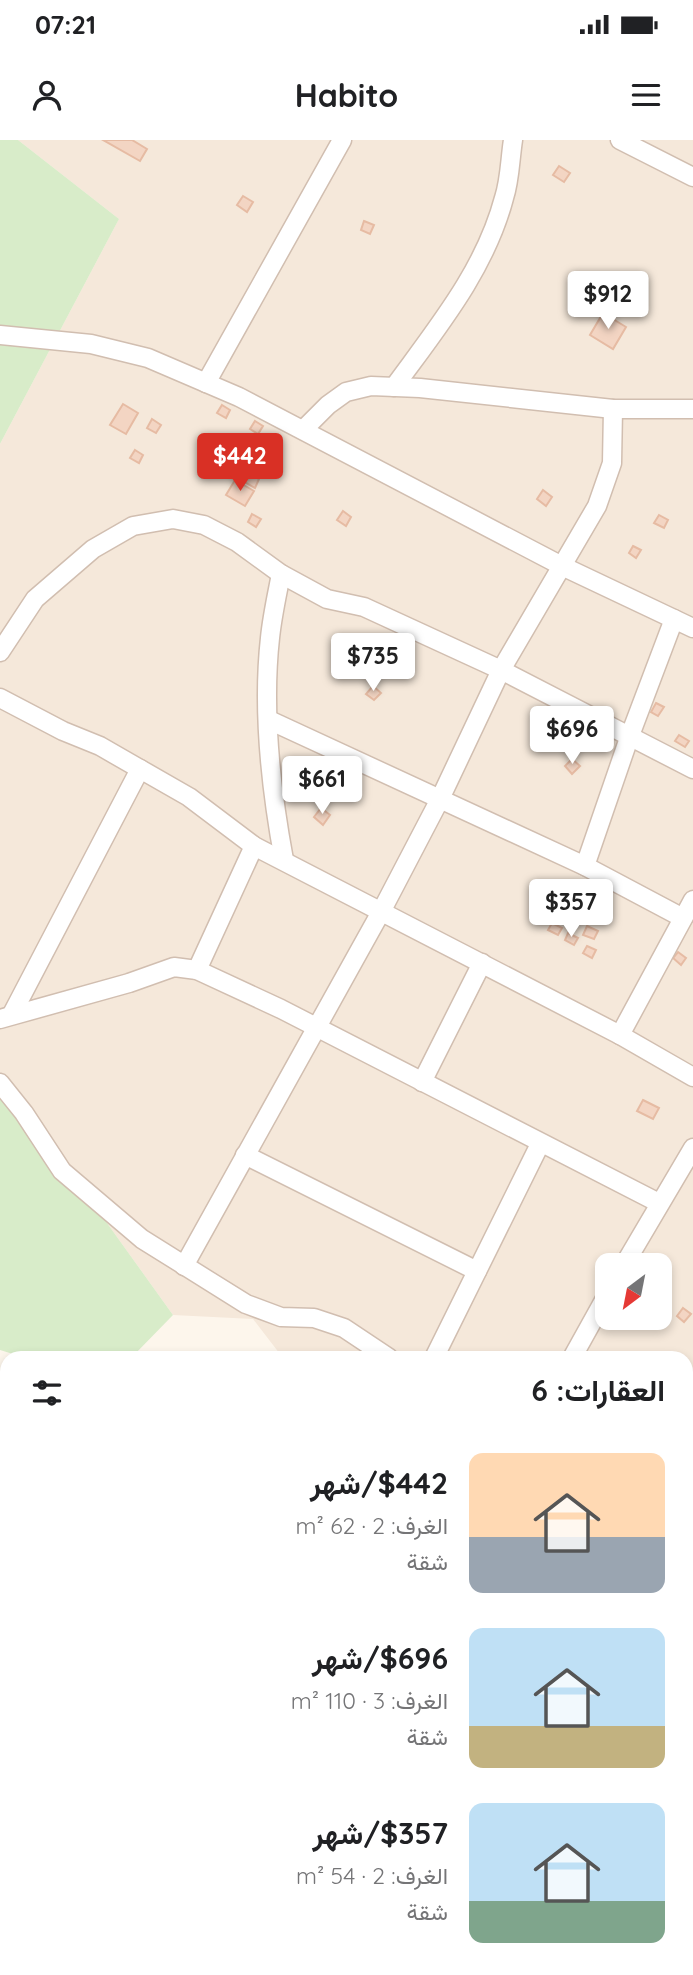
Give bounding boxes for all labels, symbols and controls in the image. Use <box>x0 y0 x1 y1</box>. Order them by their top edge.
text: 07:21 <box>35 8 96 41</box>
text: Habito <box>295 75 398 115</box>
icon: person <box>28 76 66 114</box>
icon: menu <box>627 76 665 114</box>
pin: $912 <box>567 272 649 331</box>
text: $912 <box>584 279 632 308</box>
pin: $442 <box>199 434 281 493</box>
text: $442 <box>213 441 267 470</box>
pin: $735 <box>332 634 414 693</box>
text: $735 <box>347 641 399 670</box>
pin: $696 <box>531 706 613 766</box>
text: $696 <box>546 714 598 743</box>
pin: $661 <box>281 756 363 816</box>
text: $661 <box>298 764 346 793</box>
pin: $357 <box>530 880 612 939</box>
text: $357 <box>545 887 597 916</box>
north arrow <box>595 1253 672 1330</box>
map controls <box>595 1253 672 1330</box>
text: العقارات: 6 <box>531 1371 665 1409</box>
icon: filters <box>28 1374 66 1412</box>
text: $442/شهر <box>310 1464 448 1502</box>
icon: home <box>525 1481 609 1565</box>
text: الغرف: 2 · 62 m² <box>296 1511 448 1540</box>
text: شقة <box>406 1547 448 1576</box>
text: $696/شهر <box>312 1639 448 1677</box>
icon: home <box>525 1656 609 1740</box>
text: الغرف: 3 · 110 m² <box>291 1686 448 1715</box>
text: شقة <box>406 1722 448 1751</box>
text: $357/شهر <box>312 1814 448 1852</box>
icon: home <box>525 1831 609 1915</box>
text: الغرف: 2 · 54 m² <box>296 1861 448 1890</box>
text: شقة <box>406 1897 448 1926</box>

